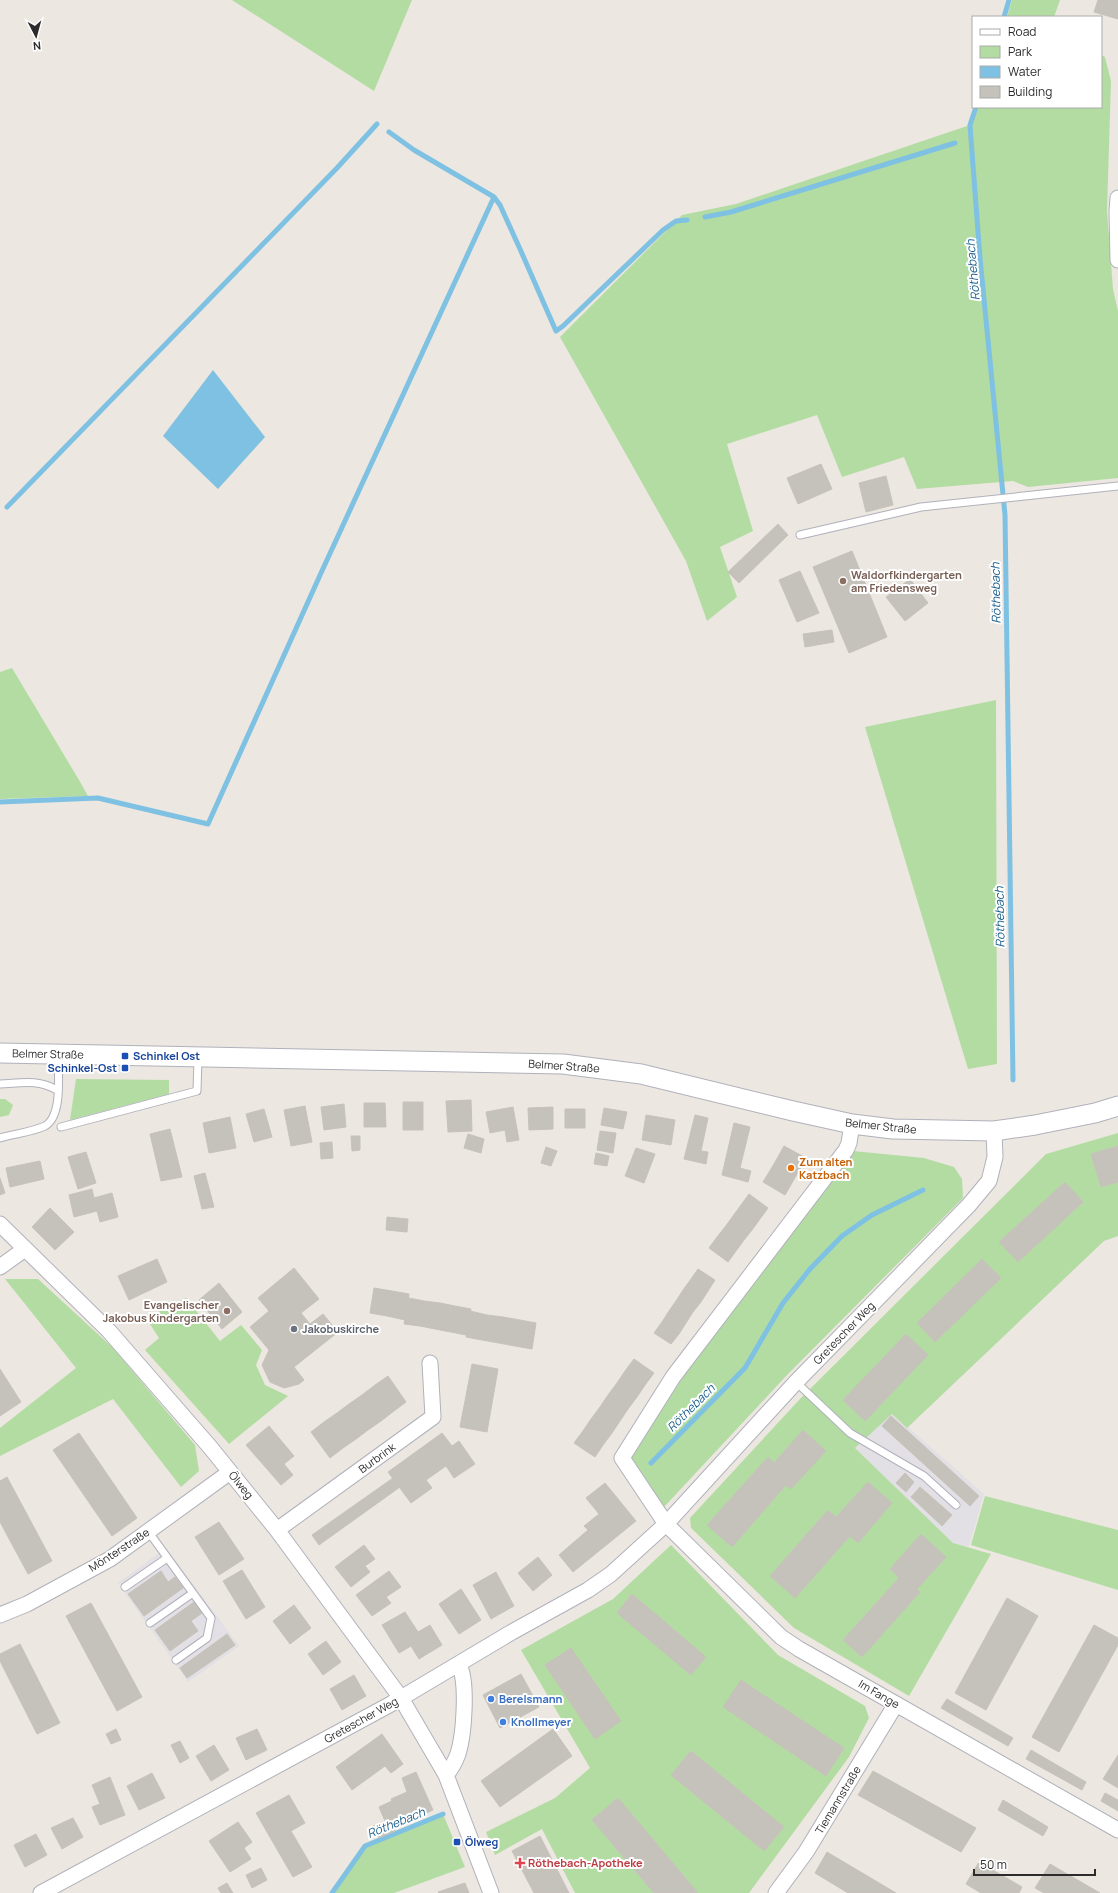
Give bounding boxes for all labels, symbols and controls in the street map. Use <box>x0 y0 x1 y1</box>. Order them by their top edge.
north arrow <box>16 16 56 56</box>
legend <box>972 16 1102 108</box>
text: Road <box>1008 23 1036 40</box>
text: N <box>32 39 42 54</box>
text: Park <box>1008 43 1033 60</box>
text: Water <box>1008 63 1042 80</box>
text: Building <box>1008 83 1052 100</box>
water label: Röthebach <box>961 238 984 301</box>
water label: Röthebach <box>986 561 1005 624</box>
place label: Waldorfkindergarten am Friedensweg <box>851 567 962 595</box>
marker: Waldorfkindergarten am Friedensweg <box>838 576 848 586</box>
water label: Röthebach <box>990 885 1009 948</box>
street label: Belmer Straße <box>12 1045 85 1062</box>
place label: Schinkel Ost <box>133 1048 200 1063</box>
marker: Schinkel Ost <box>120 1051 130 1061</box>
street label: Belmer Straße <box>528 1056 601 1076</box>
place label: Schinkel-Ost <box>47 1060 117 1075</box>
marker: Schinkel-Ost <box>120 1063 130 1073</box>
street label: Belmer Straße <box>845 1114 918 1137</box>
place label: Zum alten Katzbach <box>799 1154 853 1182</box>
marker: Zum alten Katzbach <box>786 1163 796 1173</box>
place label: Evangelischer Jakobus Kindergarten <box>103 1297 220 1325</box>
street label: Gretescher Weg <box>810 1298 878 1367</box>
marker: Evangelischer Jakobus Kindergarten <box>222 1306 232 1316</box>
place label: Jakobuskirche <box>302 1321 380 1336</box>
marker: Jakobuskirche <box>289 1324 299 1334</box>
water label: Röthebach <box>663 1379 719 1435</box>
street label: Burbrink <box>355 1439 399 1476</box>
street label: Ölweg <box>226 1468 257 1502</box>
street label: Mönterstraße <box>85 1524 153 1575</box>
street label: Im Fange <box>856 1676 903 1712</box>
place label: Berelsmann <box>499 1691 563 1706</box>
street label: Gretescher Weg <box>321 1693 400 1746</box>
marker: Berelsmann <box>486 1694 496 1704</box>
place label: Knollmeyer <box>511 1714 572 1729</box>
marker: Knollmeyer <box>498 1717 508 1727</box>
street label: Tiemannstraße <box>811 1762 864 1837</box>
water label: Röthebach <box>364 1803 428 1842</box>
place label: Ölweg <box>465 1834 498 1849</box>
marker: Ölweg <box>452 1837 462 1847</box>
scale bar <box>974 1851 1095 1877</box>
place label: Röthebach-Apotheke <box>528 1855 643 1870</box>
text: 50 m <box>980 1856 1007 1873</box>
marker: Röthebach-Apotheke <box>515 1858 525 1868</box>

